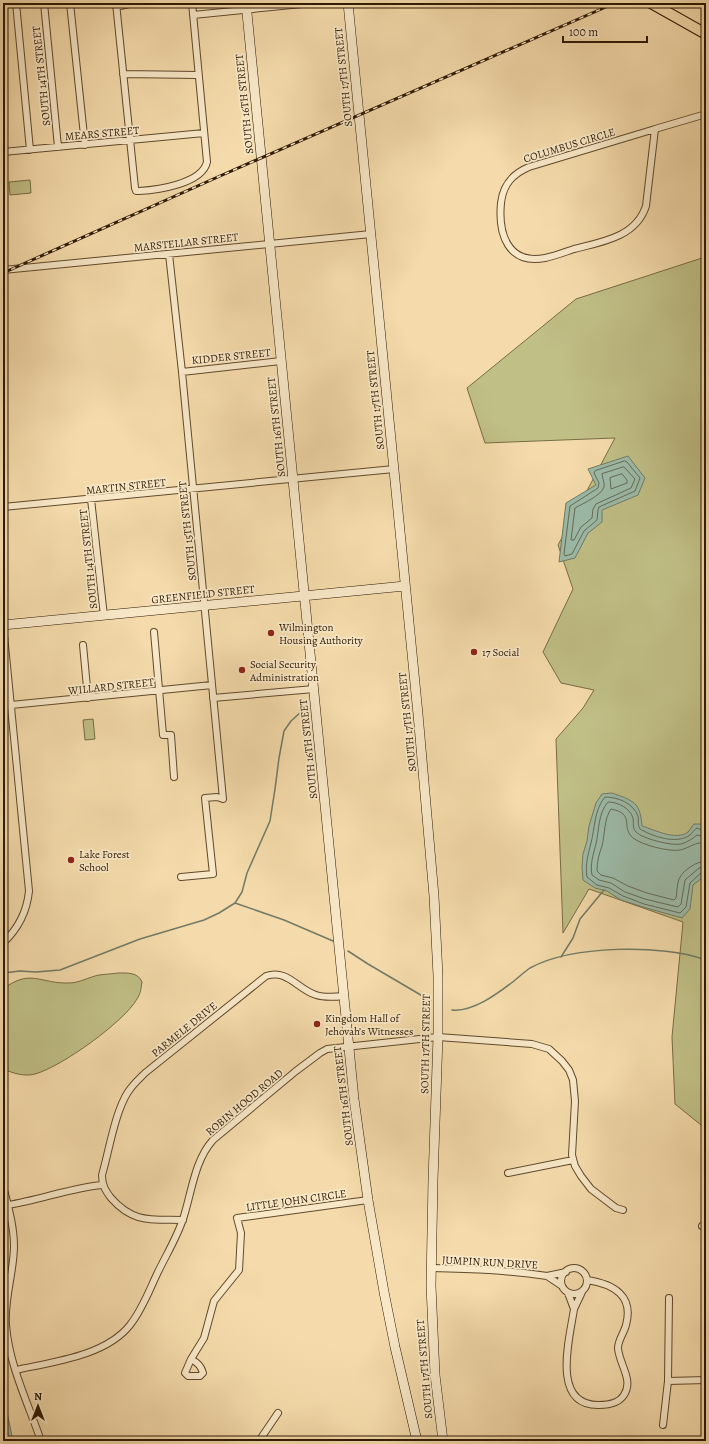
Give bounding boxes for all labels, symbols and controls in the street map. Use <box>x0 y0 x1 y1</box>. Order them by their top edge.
scale bar <box>563 18 647 44</box>
text: 100 m <box>569 24 598 40</box>
street label: SOUTH 14TH STREET <box>29 25 54 127</box>
street label: SOUTH 17TH STREET <box>331 27 356 127</box>
street label: SOUTH 16TH STREET <box>232 53 257 155</box>
street label: MEARS STREET <box>64 123 140 144</box>
street label: COLUMBUS CIRCLE <box>522 124 617 167</box>
street label: MARSTELLAR STREET <box>133 230 239 255</box>
street label: KIDDER STREET <box>191 345 271 368</box>
street label: SOUTH 17TH STREET <box>363 350 388 450</box>
street label: SOUTH 16TH STREET <box>264 376 289 478</box>
street label: MARTIN STREET <box>85 475 167 498</box>
street label: SOUTH 15TH STREET <box>175 480 200 581</box>
street label: SOUTH 14TH STREET <box>76 508 101 610</box>
street label: GREENFIELD STREET <box>151 582 256 607</box>
place label: Wilmington Housing Authority <box>278 620 363 648</box>
marker: Wilmington Housing Authority <box>266 628 276 638</box>
place label: 17 Social <box>482 645 520 660</box>
marker: 17 Social <box>469 647 479 657</box>
place label: Social Security Administration <box>249 657 319 685</box>
marker: Social Security Administration <box>237 665 247 675</box>
street label: SOUTH 17TH STREET <box>395 672 420 772</box>
street label: WILLARD STREET <box>66 675 155 699</box>
street label: SOUTH 16TH STREET <box>296 698 321 800</box>
place label: Lake Forest School <box>79 847 130 875</box>
marker: Lake Forest School <box>66 855 76 865</box>
street label: SOUTH 17TH STREET <box>417 994 434 1094</box>
street label: PARMELE DRIVE <box>148 998 220 1061</box>
place label: Kingdom Hall of Jehovah’s Witnesses <box>325 1011 413 1039</box>
marker: Kingdom Hall of Jehovah’s Witnesses <box>312 1019 322 1029</box>
street label: SOUTH 16TH STREET <box>330 1045 357 1147</box>
street label: ROBIN HOOD ROAD <box>203 1065 286 1139</box>
street label: LITTLE JOHN CIRCLE <box>245 1186 347 1215</box>
street label: JUMPIN RUN DRIVE <box>442 1252 538 1273</box>
street label: SOUTH 17TH STREET <box>413 1319 436 1419</box>
north arrow <box>18 1386 58 1426</box>
text: N <box>34 1389 42 1404</box>

